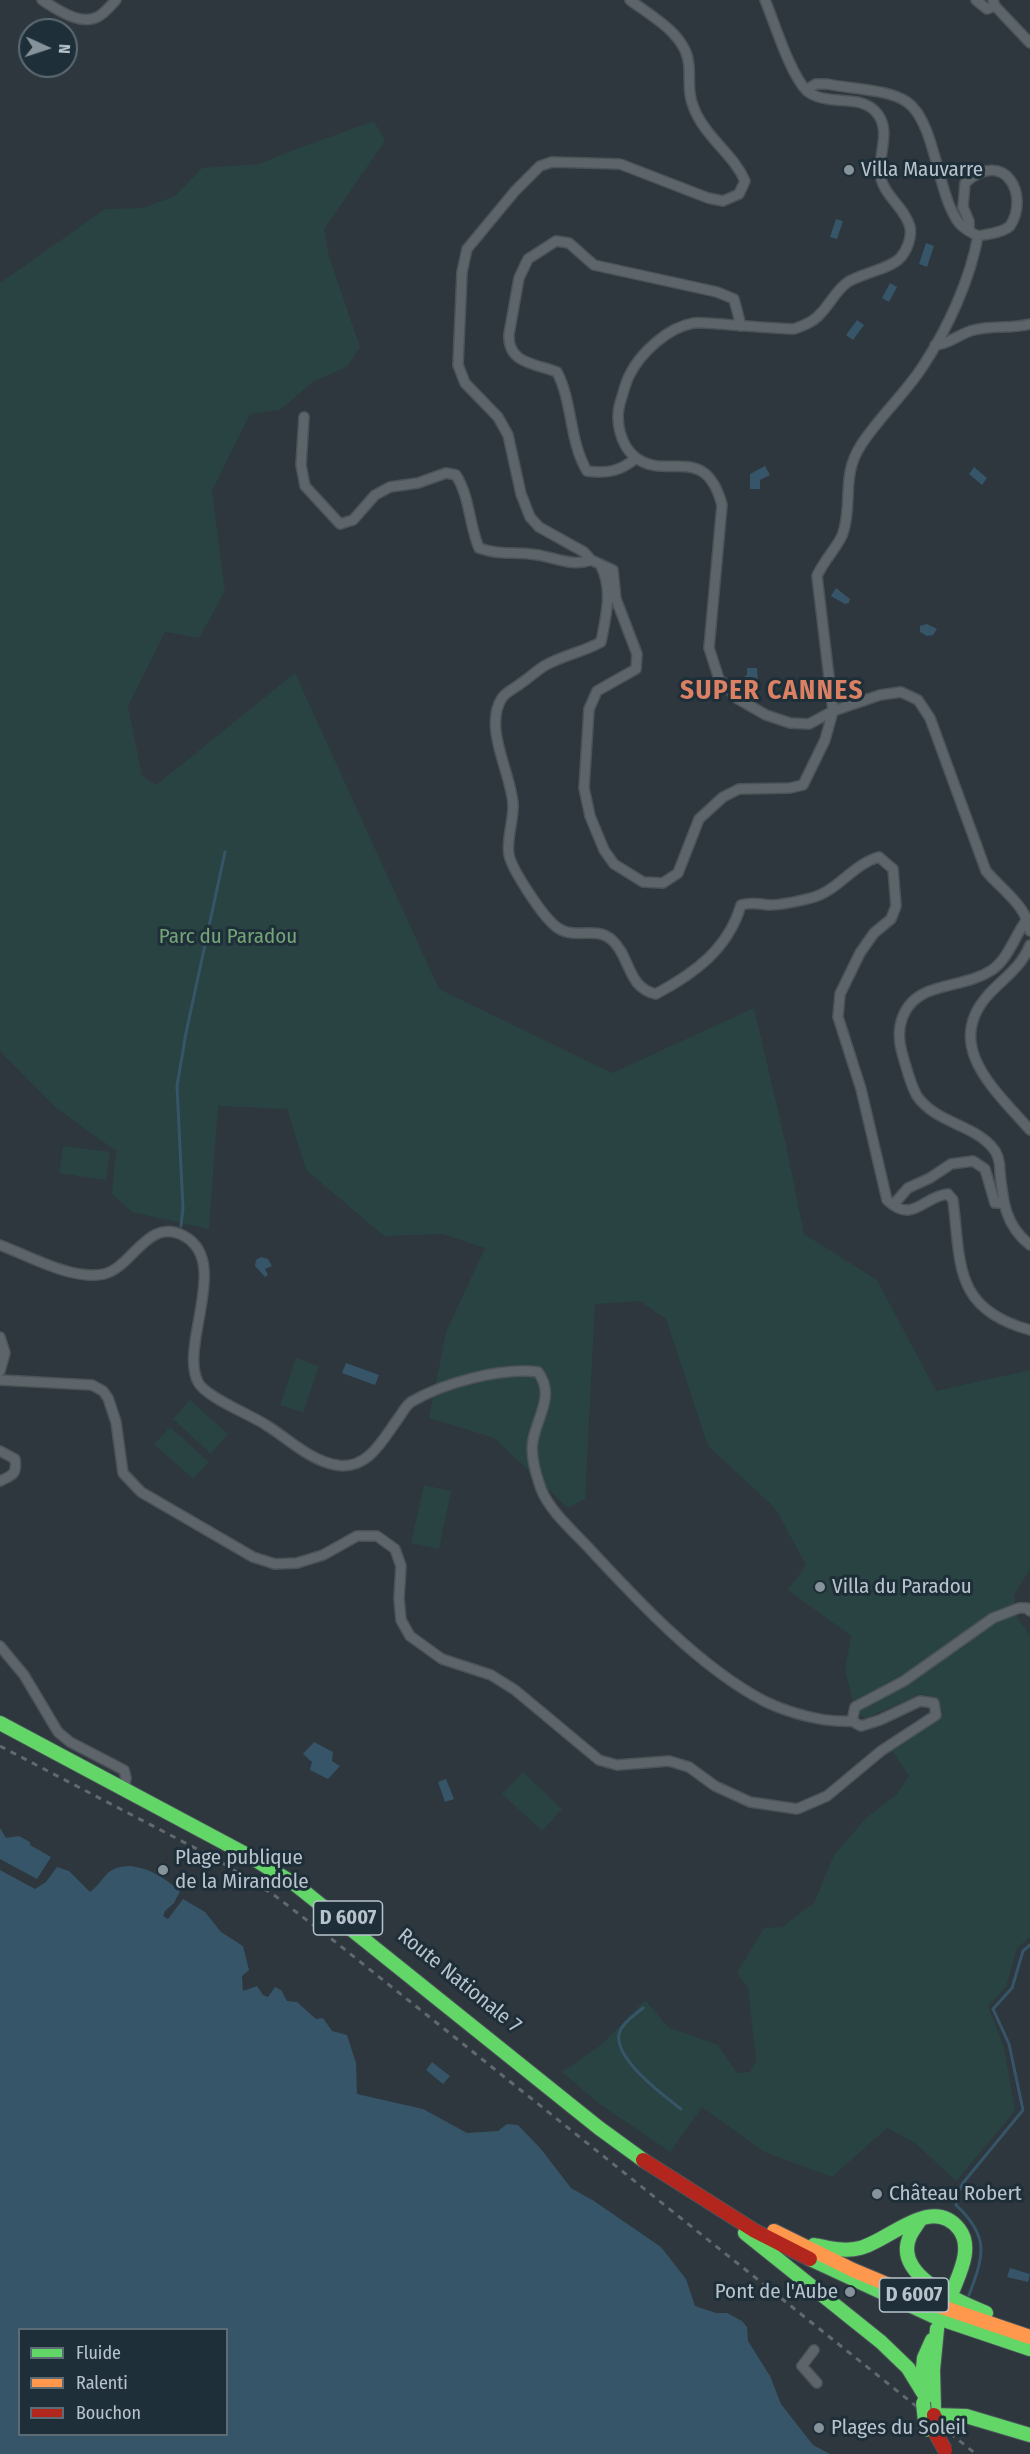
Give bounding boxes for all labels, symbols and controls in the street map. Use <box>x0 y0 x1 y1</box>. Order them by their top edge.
north arrow <box>18 18 78 78</box>
text: N <box>55 44 74 54</box>
place label: Villa Mauvarre <box>861 157 983 183</box>
marker: Villa Mauvarre <box>842 163 856 177</box>
district label: SUPER CANNES <box>680 675 864 707</box>
park label: Parc du Paradou <box>159 924 297 950</box>
place label: Villa du Paradou <box>832 1574 972 1600</box>
marker: Villa du Paradou <box>813 1580 827 1594</box>
place label: Plage publique de la Mirandole <box>175 1845 309 1895</box>
marker: Plage publique de la Mirandole <box>156 1863 170 1877</box>
road number: D 6007 <box>314 1901 382 1935</box>
street label: Route Nationale 7 <box>392 1923 526 2039</box>
place label: Château Robert <box>889 2181 1022 2207</box>
marker: Château Robert <box>870 2187 884 2201</box>
road number: D 6007 <box>880 2278 948 2312</box>
place label: Pont de l'Aube <box>715 2279 838 2305</box>
marker: Pont de l'Aube <box>843 2285 857 2299</box>
legend <box>18 2328 228 2436</box>
text: Fluide <box>76 2342 121 2364</box>
text: Ralenti <box>76 2372 128 2394</box>
text: Bouchon <box>76 2402 141 2424</box>
place label: Plages du Soleil <box>831 2415 966 2441</box>
marker: Plages du Soleil <box>812 2421 826 2435</box>

